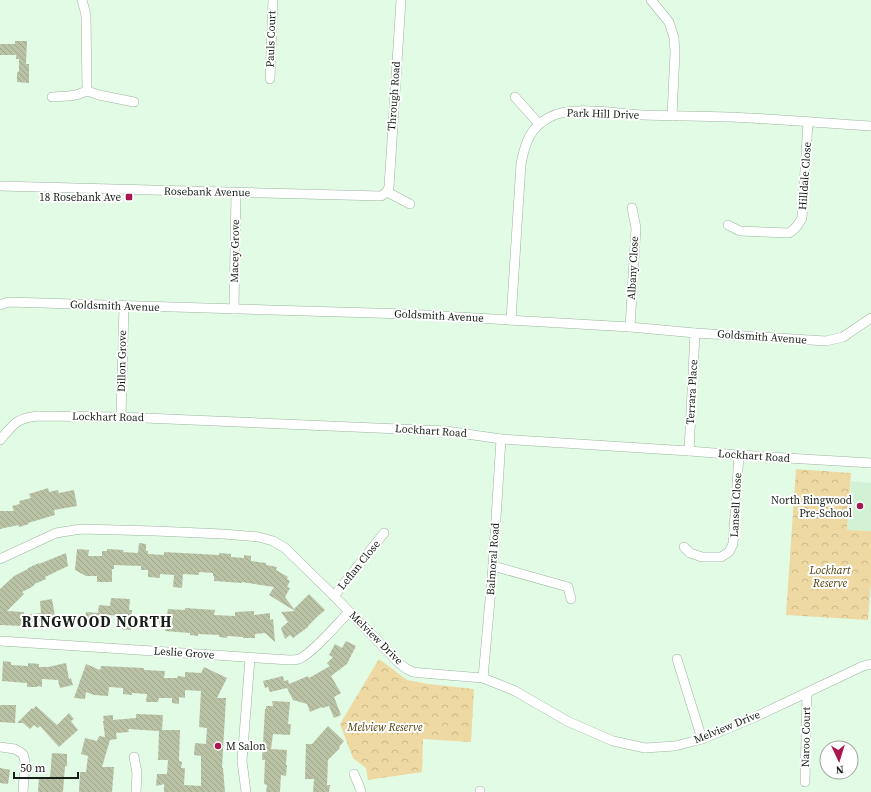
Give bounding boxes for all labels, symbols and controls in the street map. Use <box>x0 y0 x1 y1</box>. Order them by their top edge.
street label: Pauls Court <box>263 10 280 68</box>
street label: Through Road <box>384 60 404 131</box>
street label: Park Hill Drive <box>566 105 640 123</box>
street label: Hilldale Close <box>795 141 815 211</box>
street label: Rosebank Avenue <box>164 184 251 200</box>
place label: 18 Rosebank Ave <box>39 190 121 205</box>
marker: 18 Rosebank Ave <box>124 192 134 202</box>
street label: Macey Grove <box>227 219 243 283</box>
street label: Albany Close <box>624 235 642 300</box>
street label: Goldsmith Avenue <box>70 297 161 315</box>
street label: Goldsmith Avenue <box>394 306 485 326</box>
street label: Goldsmith Avenue <box>717 326 808 348</box>
street label: Dillon Grove <box>114 330 130 392</box>
street label: Terrara Place <box>683 359 701 425</box>
street label: Lockhart Road <box>72 409 145 425</box>
street label: Lockhart Road <box>395 421 468 441</box>
street label: Lockhart Road <box>718 446 791 466</box>
street label: Lansell Close <box>727 472 745 538</box>
place label: North Ringwood Pre-School <box>771 493 853 521</box>
marker: North Ringwood Pre-School <box>855 501 865 511</box>
street label: Balmoral Road <box>483 521 503 596</box>
street label: Leflan Close <box>334 537 384 593</box>
park label: Lockhart Reserve <box>809 563 851 591</box>
street label: Melview Drive <box>346 608 406 668</box>
district label: RINGWOOD NORTH <box>22 611 172 632</box>
street label: Leslie Grove <box>153 643 215 663</box>
street label: Naroo Court <box>798 706 814 767</box>
street label: Melview Drive <box>692 707 763 747</box>
park label: Melview Reserve <box>347 720 423 735</box>
place label: M Salon <box>226 739 266 754</box>
north arrow <box>819 740 859 780</box>
marker: M Salon <box>213 741 223 751</box>
scale bar <box>14 754 78 780</box>
text: 50 m <box>20 760 46 776</box>
text: N <box>835 762 844 777</box>

